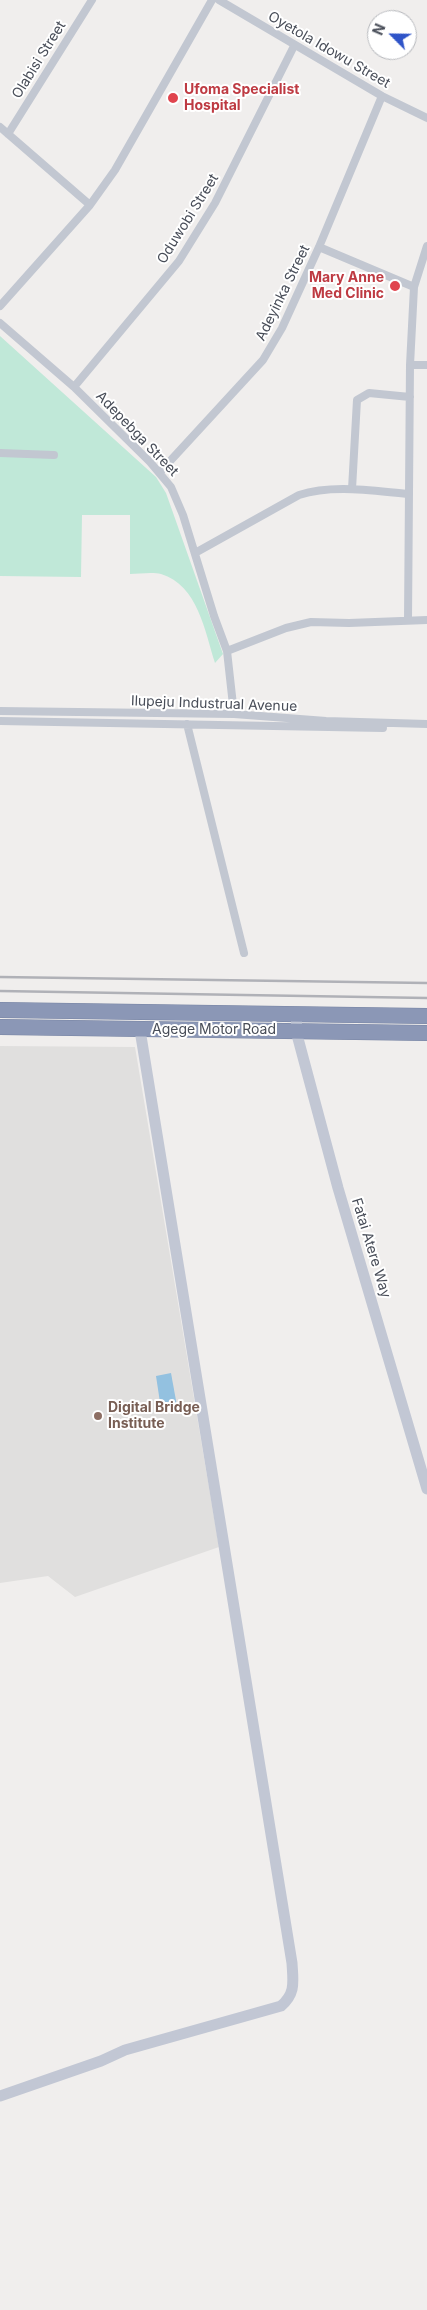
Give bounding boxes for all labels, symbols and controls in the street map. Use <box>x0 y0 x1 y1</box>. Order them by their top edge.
street label: Oyetola Idowu Street <box>265 8 393 92</box>
north arrow <box>367 10 417 60</box>
street label: Olabisi Street <box>9 18 69 102</box>
text: N <box>369 21 389 38</box>
place label: Ufoma Specialist Hospital <box>184 82 299 114</box>
marker: Ufoma Specialist Hospital <box>166 91 180 105</box>
street label: Oduwobi Street <box>154 171 222 267</box>
street label: Adeyinka Street <box>253 242 313 344</box>
place label: Mary Anne Med Clinic <box>309 270 384 302</box>
marker: Mary Anne Med Clinic <box>388 279 402 293</box>
street label: Adepebga Street <box>92 388 182 480</box>
street label: Ilupeju Industrual Avenue <box>130 693 298 715</box>
street label: Agege Motor Road <box>152 1022 276 1038</box>
street label: Fatai Atere Way <box>348 1196 394 1300</box>
place label: Digital Bridge Institute <box>108 1400 200 1432</box>
marker: Digital Bridge Institute <box>92 1410 104 1422</box>

